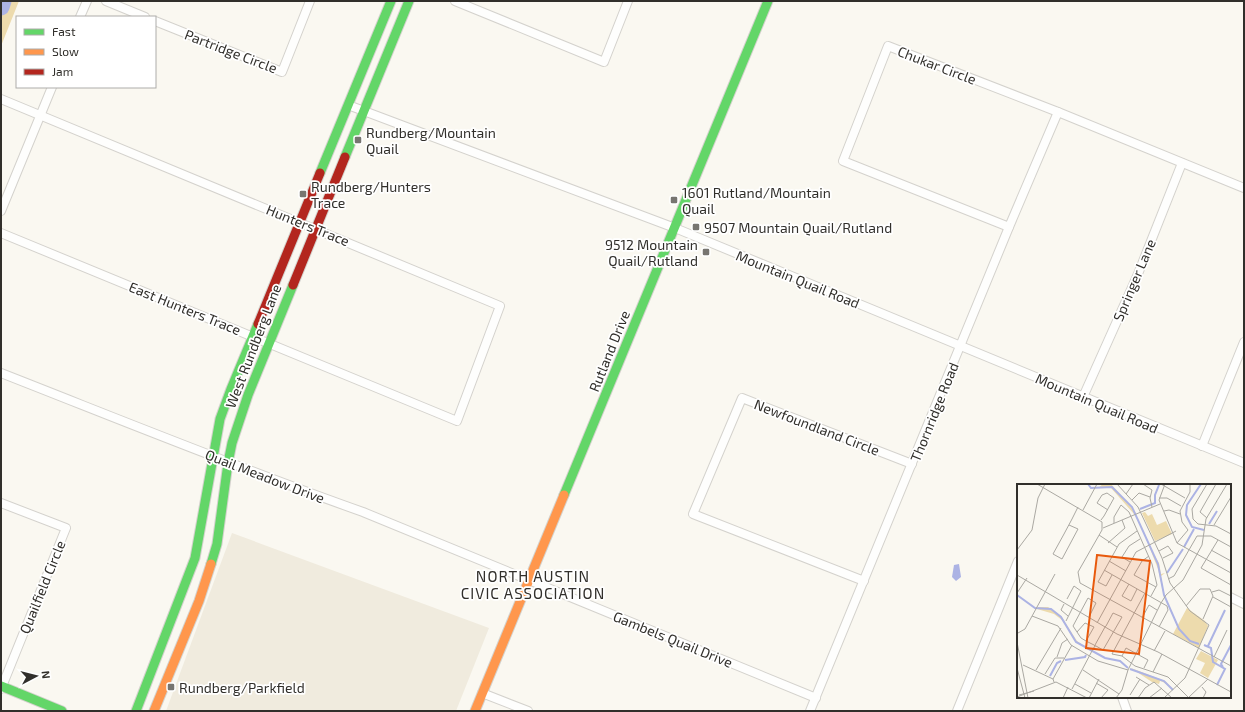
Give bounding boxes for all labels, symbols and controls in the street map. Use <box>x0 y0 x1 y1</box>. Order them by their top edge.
legend <box>16 16 156 88</box>
text: Fast <box>52 24 76 38</box>
street label: Partridge Circle <box>182 26 280 76</box>
street label: Chukar Circle <box>895 42 979 88</box>
text: Slow <box>52 44 79 58</box>
text: Jam <box>52 64 73 78</box>
place label: Rundberg/Mountain Quail <box>366 124 496 157</box>
marker: Rundberg/Mountain Quail <box>353 135 363 145</box>
place label: Rundberg/Hunters Trace <box>311 178 431 211</box>
place label: 1601 Rutland/Mountain Quail <box>682 184 831 217</box>
marker: Rundberg/Hunters Trace <box>298 189 308 199</box>
marker: 1601 Rutland/Mountain Quail <box>669 195 679 205</box>
street label: Hunters Trace <box>264 201 352 249</box>
place label: 9507 Mountain Quail/Rutland <box>704 219 892 236</box>
marker: 9507 Mountain Quail/Rutland <box>691 222 701 232</box>
place label: 9512 Mountain Quail/Rutland <box>605 236 698 269</box>
street label: Springer Lane <box>1109 236 1159 324</box>
street label: Mountain Quail Road <box>734 246 862 312</box>
marker: 9512 Mountain Quail/Rutland <box>701 247 711 257</box>
street label: East Hunters Trace <box>126 278 244 338</box>
street label: West Rundberg Lane <box>222 282 284 410</box>
street label: Rutland Drive <box>585 308 633 394</box>
street label: Thornridge Road <box>906 360 962 464</box>
street label: Mountain Quail Road <box>1033 369 1161 437</box>
street label: Newfoundland Circle <box>752 395 882 459</box>
street label: Quail Meadow Drive <box>203 445 327 507</box>
inset map <box>1017 484 1231 698</box>
street label: Quailfield Circle <box>16 538 68 636</box>
district label: NORTH AUSTIN CIVIC ASSOCIATION <box>461 567 605 602</box>
street label: Gambels Quail Drive <box>611 607 735 671</box>
north arrow <box>16 656 56 696</box>
text: N <box>39 670 53 680</box>
place label: Rundberg/Parkfield <box>179 679 305 696</box>
marker: Rundberg/Parkfield <box>166 682 176 692</box>

